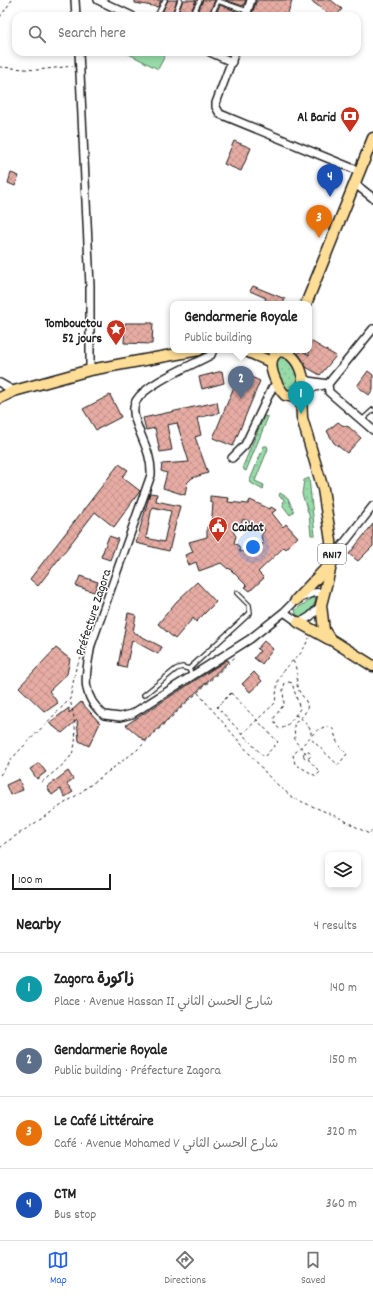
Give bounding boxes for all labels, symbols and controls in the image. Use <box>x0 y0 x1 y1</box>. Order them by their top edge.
search box <box>12 12 361 56</box>
icon: search <box>26 23 48 45</box>
text: Search here <box>58 23 126 45</box>
bank icon: Al Barid <box>339 105 361 133</box>
place label: Al Barid <box>297 109 336 128</box>
pin: 4 <box>317 164 343 197</box>
pin: 3 <box>306 205 332 238</box>
popup <box>170 301 312 353</box>
text: Gendarmerie Royale <box>184 307 298 329</box>
place label: Tombouctou 52 jours <box>45 315 103 349</box>
place icon: Tombouctou 52 jours <box>105 318 127 346</box>
text: Public building <box>184 329 252 348</box>
pin: 2 <box>228 366 254 399</box>
pin: 1 <box>288 381 314 414</box>
public building icon: Caidat <box>207 515 229 543</box>
place label: Caidat <box>232 519 264 538</box>
your location <box>243 537 263 557</box>
road number: RN17 <box>318 544 346 564</box>
street label: Préfecture Zagora <box>71 566 118 659</box>
map controls <box>325 852 361 888</box>
button: layers <box>325 852 361 888</box>
scale bar <box>12 872 111 891</box>
text: 100 m <box>18 873 42 889</box>
text: Nearby <box>16 914 60 938</box>
text: 4 results <box>314 917 357 936</box>
text: Zagora زاكورة <box>54 969 134 991</box>
text: 1 <box>28 979 30 998</box>
text: 140 m <box>330 979 357 998</box>
text: Place · Avenue Hassan II شارع الحسن الثاني <box>54 993 273 1012</box>
text: Gendarmerie Royale <box>54 1040 167 1062</box>
text: 2 <box>26 1051 32 1070</box>
text: 150 m <box>329 1051 357 1070</box>
text: Public building · Préfecture Zagora <box>54 1062 221 1081</box>
text: Le Café Littéraire <box>54 1111 154 1133</box>
text: 3 <box>26 1123 32 1142</box>
text: 320 m <box>327 1123 357 1142</box>
text: Café · Avenue Mohamed V شارع الحسن الثاني <box>54 1135 278 1154</box>
text: CTM <box>54 1184 76 1206</box>
text: 4 <box>26 1195 32 1214</box>
text: 360 m <box>326 1195 357 1214</box>
text: Bus stop <box>54 1206 96 1225</box>
tab: Map <box>47 1249 69 1289</box>
tab: Directions <box>164 1249 206 1289</box>
tab: Saved <box>301 1249 326 1289</box>

